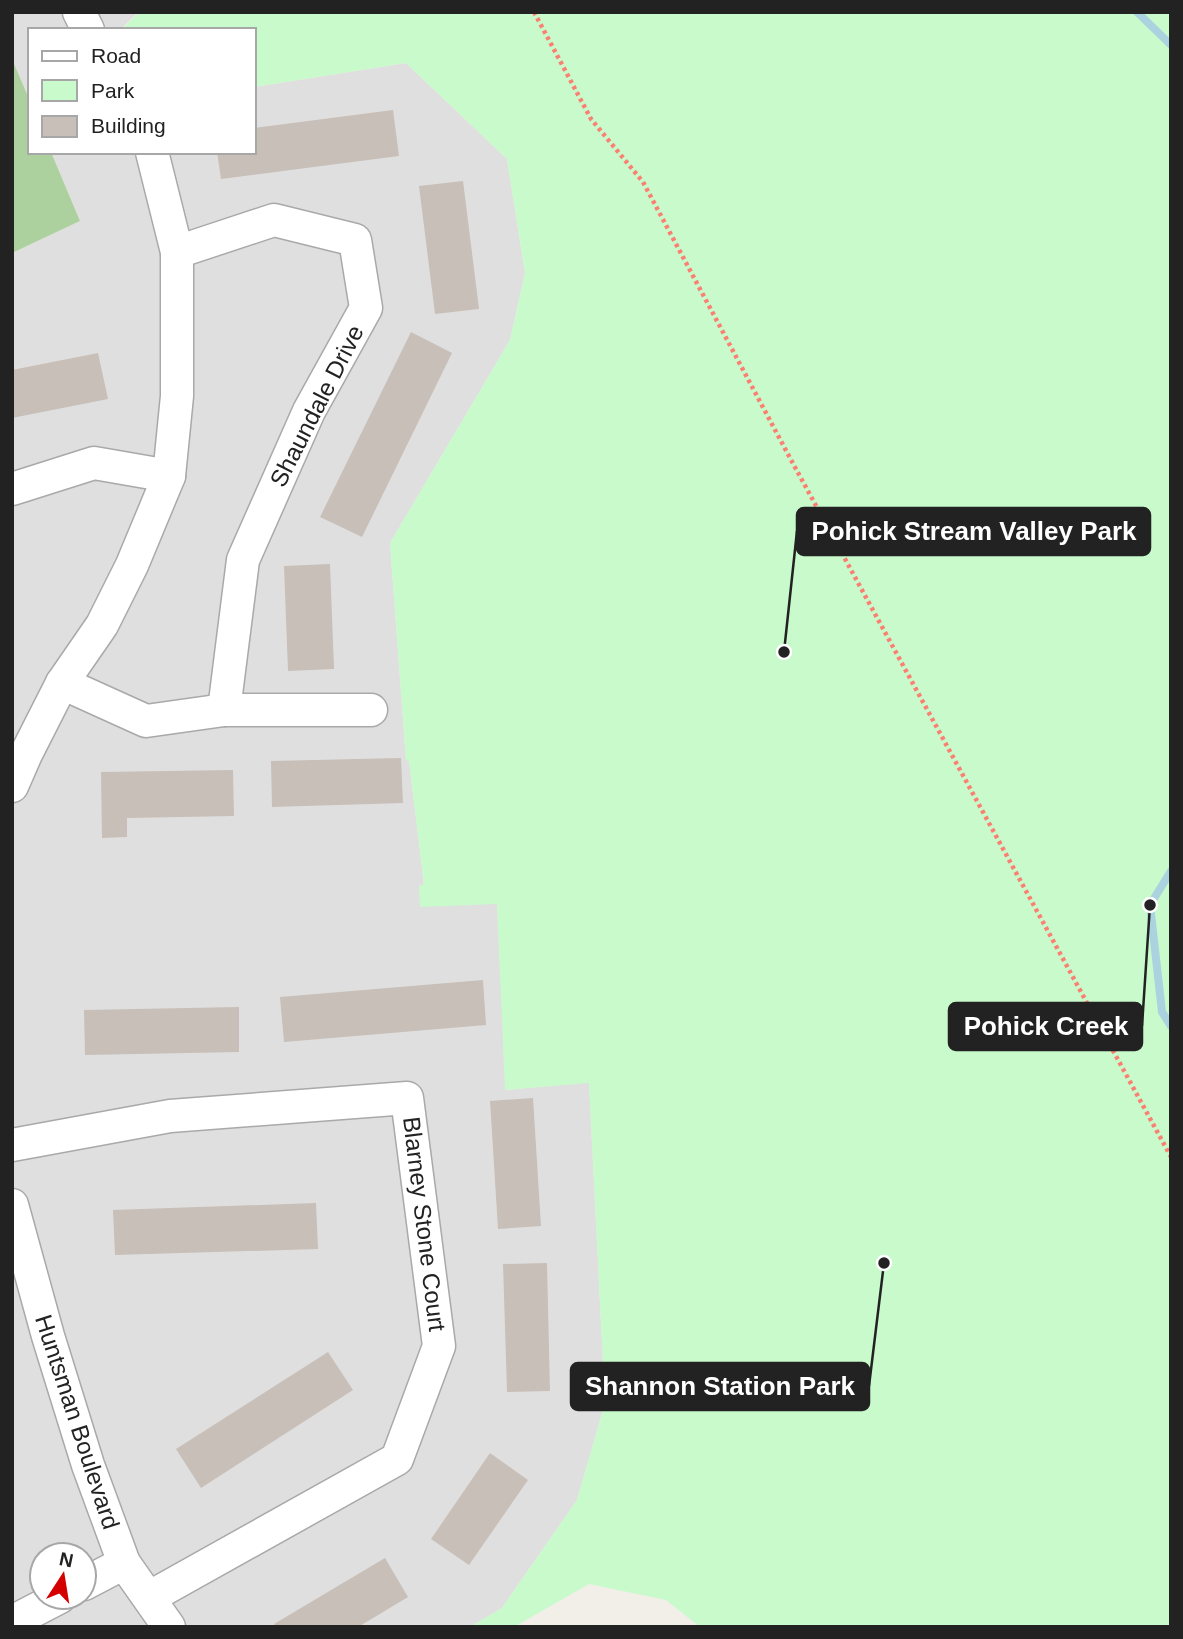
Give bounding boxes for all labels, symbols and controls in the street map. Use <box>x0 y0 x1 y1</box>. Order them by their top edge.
legend <box>28 28 256 154</box>
text: Road <box>91 44 141 67</box>
text: Park <box>91 79 135 102</box>
text: Building <box>91 114 166 137</box>
street label: Shaundale Drive <box>264 321 369 491</box>
callout: Pohick Stream Valley Park <box>797 508 1150 555</box>
text: Pohick Stream Valley Park <box>811 516 1137 546</box>
callout: Pohick Creek <box>949 1003 1142 1050</box>
text: Pohick Creek <box>964 1011 1129 1041</box>
street label: Blarney Stone Court <box>398 1115 451 1333</box>
street label: Huntsman Boulevard <box>30 1311 125 1533</box>
callout: Shannon Station Park <box>571 1363 869 1410</box>
text: Shannon Station Park <box>585 1371 856 1401</box>
north arrow <box>28 1541 98 1611</box>
text: N <box>58 1548 75 1572</box>

